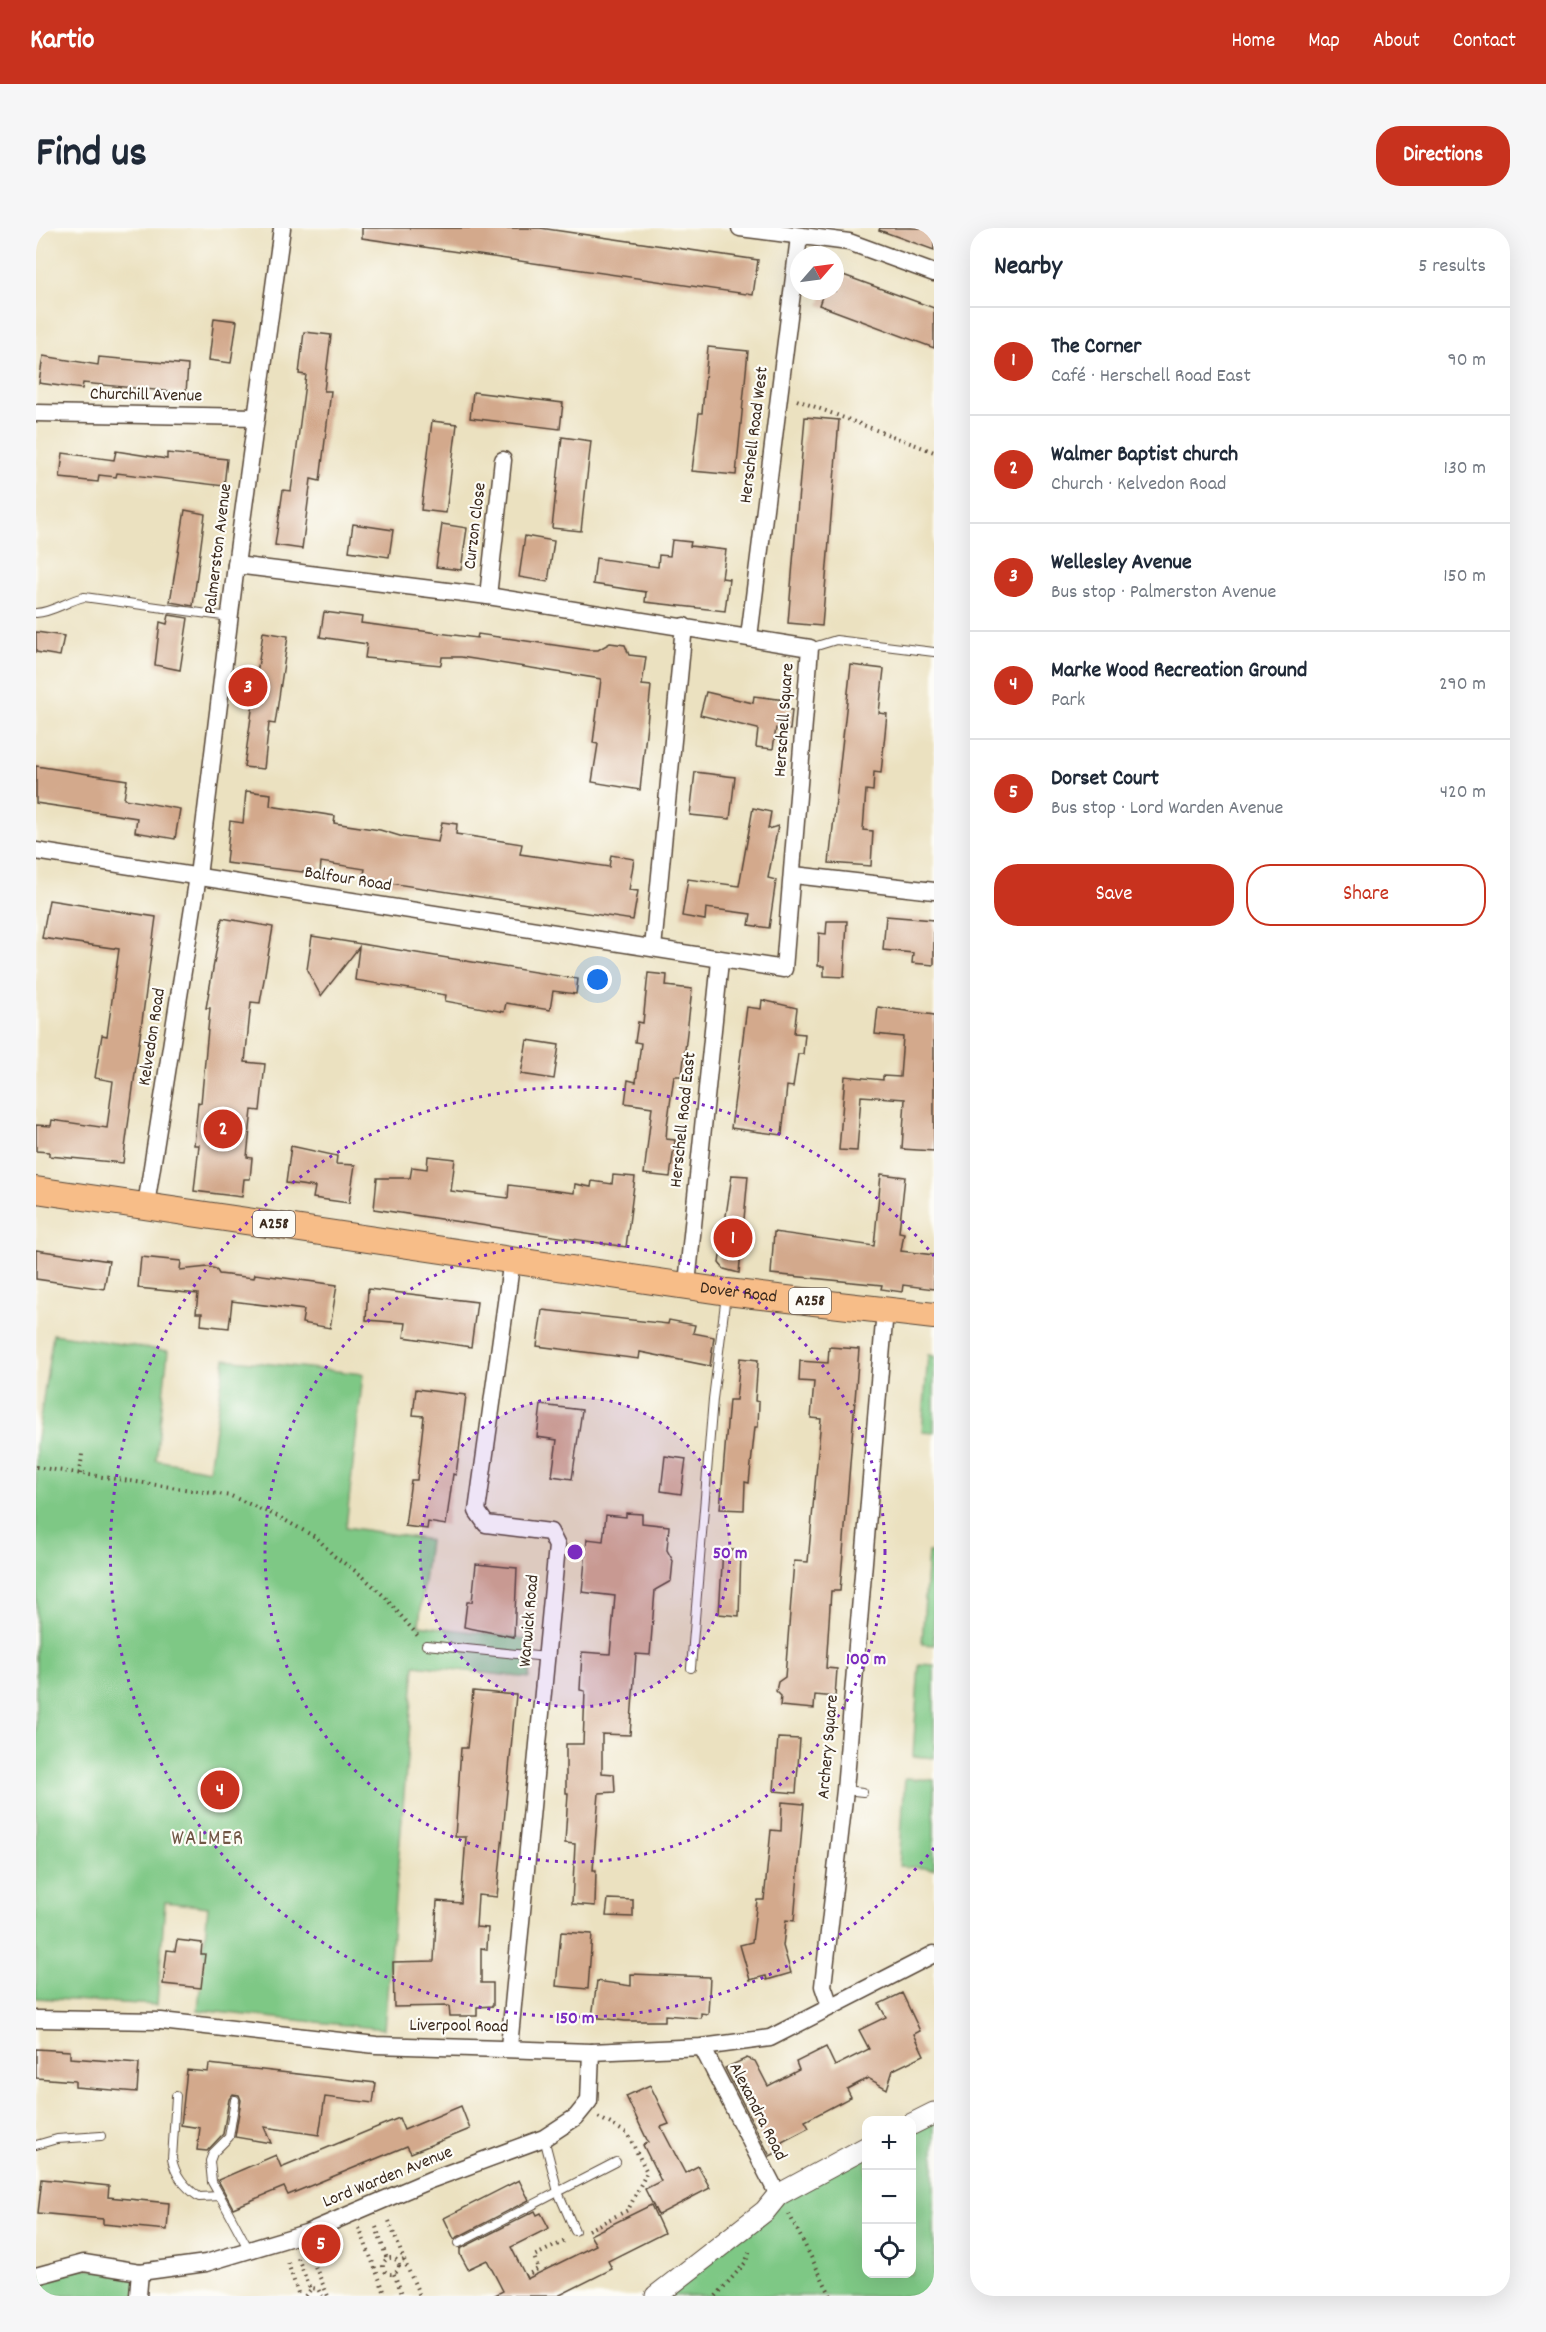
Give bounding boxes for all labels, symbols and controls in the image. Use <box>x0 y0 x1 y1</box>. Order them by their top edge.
text: Kartio <box>30 22 94 62</box>
text: Home <box>1231 27 1275 57</box>
text: Map <box>1308 27 1340 57</box>
text: About <box>1373 27 1420 57</box>
text: Contact <box>1453 27 1516 57</box>
text: Find us <box>36 126 147 186</box>
button: Directions <box>1376 126 1510 186</box>
north arrow <box>790 246 844 300</box>
text: Nearby <box>994 249 1062 286</box>
text: 5 results <box>1418 253 1486 281</box>
text: The Corner <box>1051 332 1141 363</box>
text: 1 <box>1011 347 1016 375</box>
text: 90 m <box>1448 347 1486 375</box>
text: Café · Herschell Road East <box>1051 363 1251 391</box>
street label: Herschell Road West <box>734 365 776 505</box>
street label: Churchill Avenue <box>90 383 202 409</box>
text: Walmer Baptist church <box>1051 440 1238 471</box>
text: 2 <box>1009 455 1018 483</box>
text: 130 m <box>1444 455 1486 483</box>
text: Church · Kelvedon Road <box>1051 471 1226 499</box>
street label: Curzon Close <box>458 481 494 571</box>
street label: Palmerston Avenue <box>199 482 239 616</box>
text: Wellesley Avenue <box>1051 548 1192 579</box>
text: 3 <box>1009 563 1018 591</box>
text: 150 m <box>1443 563 1486 591</box>
text: Bus stop · Palmerston Avenue <box>1051 579 1276 607</box>
text: Marke Wood Recreation Ground <box>1051 656 1307 687</box>
street label: Herschell Square <box>769 662 801 778</box>
pin: 3 <box>228 664 268 710</box>
text: 4 <box>1009 671 1018 699</box>
text: 290 m <box>1439 671 1486 699</box>
text: Park <box>1051 687 1085 715</box>
text: Dorset Court <box>1051 764 1159 795</box>
text: 5 <box>1009 779 1018 807</box>
text: 420 m <box>1440 779 1486 807</box>
text: Bus stop · Lord Warden Avenue <box>1051 795 1283 823</box>
street label: Balfour Road <box>303 861 393 899</box>
button: Save <box>994 864 1234 926</box>
button: Share <box>1246 864 1486 926</box>
your location <box>583 965 612 994</box>
street label: Kelvedon Road <box>133 986 173 1088</box>
street label: Herschell Road East <box>664 1051 704 1189</box>
pin: 2 <box>204 1106 243 1152</box>
road number: A258 <box>253 1211 295 1237</box>
pin: 1 <box>714 1216 752 1260</box>
street label: Dover Road <box>698 1276 778 1310</box>
road number: A258 <box>789 1288 831 1314</box>
centre of rings <box>565 1542 585 1562</box>
text: 50 m <box>713 1542 747 1567</box>
street label: Warwick Road <box>514 1574 546 1668</box>
text: 100 m <box>846 1648 886 1673</box>
street label: Archery Square <box>812 1694 846 1800</box>
pin: 4 <box>200 1768 240 1812</box>
district label: WALMER <box>171 1825 245 1855</box>
text: 150 m <box>556 2007 594 2032</box>
street label: Liverpool Road <box>409 2014 509 2040</box>
street label: Alexandra Road <box>722 2059 792 2165</box>
map controls <box>862 2116 916 2278</box>
button: + <box>862 2116 916 2170</box>
street label: Lord Warden Avenue <box>319 2141 457 2215</box>
button: − <box>862 2170 916 2224</box>
pin: 5 <box>302 2222 340 2266</box>
button: locate <box>862 2224 916 2278</box>

